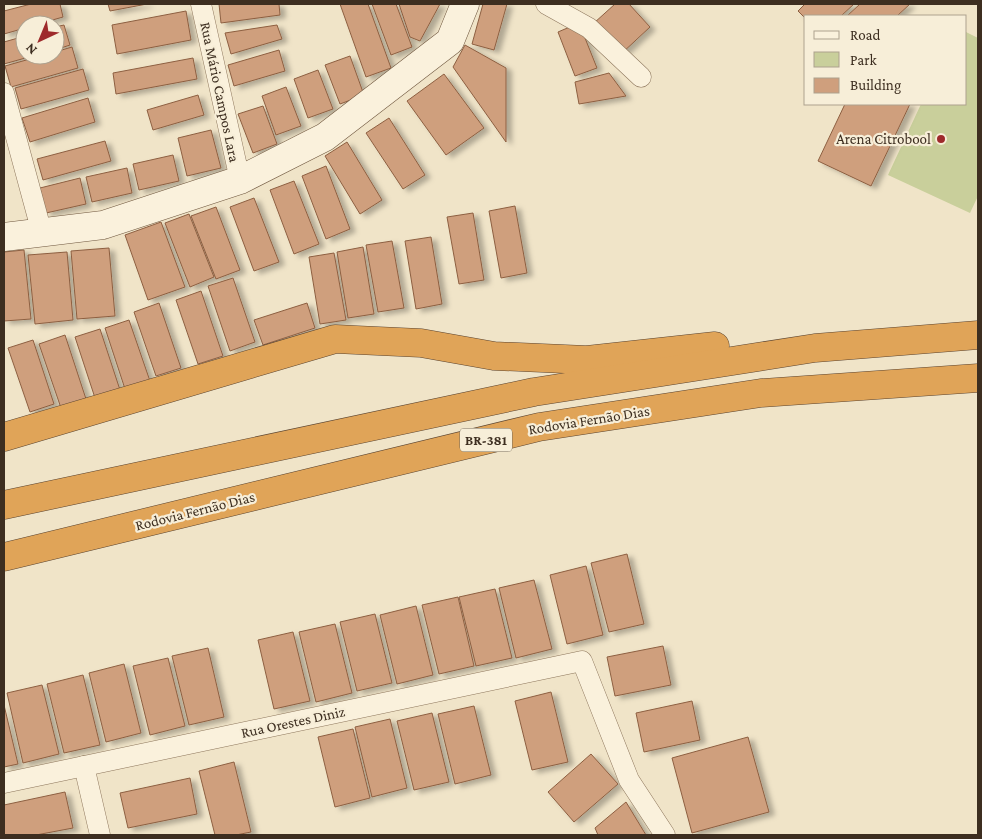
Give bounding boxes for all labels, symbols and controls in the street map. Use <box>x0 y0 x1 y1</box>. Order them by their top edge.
north arrow <box>15 15 65 65</box>
legend <box>804 15 967 105</box>
street label: Rua Mário Campos Lara <box>196 20 243 164</box>
text: Road <box>850 27 881 43</box>
text: N <box>22 40 40 58</box>
text: Park <box>850 52 877 68</box>
text: Building <box>850 77 901 94</box>
place label: Arena Citrobool <box>836 131 931 147</box>
marker: Arena Citrobool <box>935 133 947 145</box>
street label: Rodovia Fernão Dias <box>527 403 651 437</box>
road number: BR-381 <box>460 428 512 452</box>
street label: Rodovia Fernão Dias <box>134 488 256 534</box>
street label: Rua Orestes Diniz <box>240 703 346 741</box>

